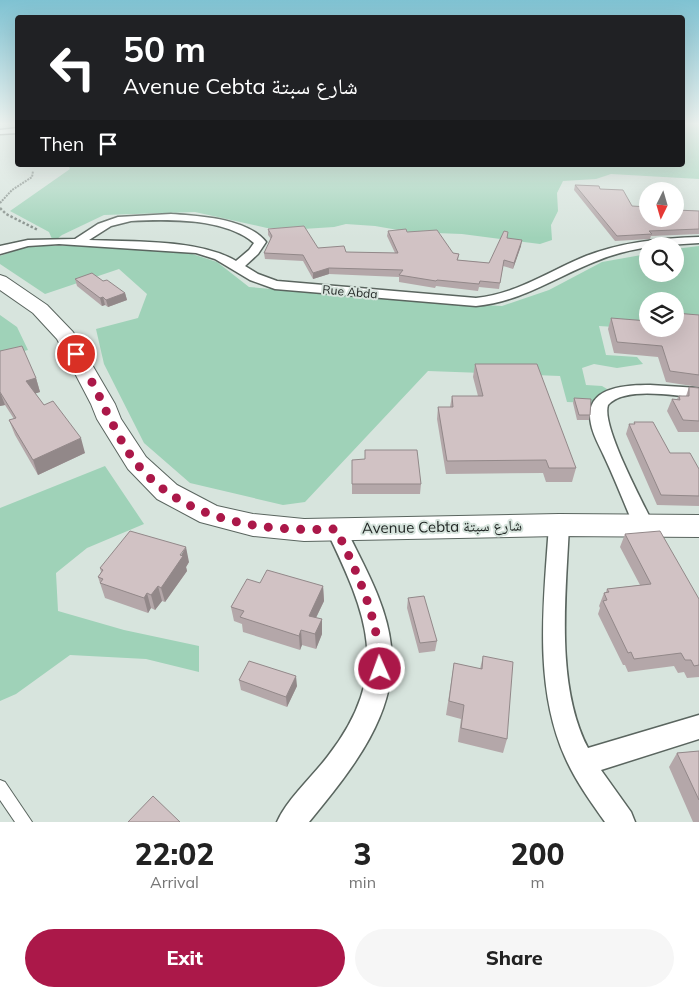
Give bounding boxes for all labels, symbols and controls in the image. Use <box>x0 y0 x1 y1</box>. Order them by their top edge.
text: 50 m <box>123 27 206 71</box>
icon: left <box>40 35 105 100</box>
text: Avenue Cebta شارع سبتة <box>123 72 358 100</box>
icon: arrive <box>94 130 122 158</box>
text: Then <box>40 132 84 156</box>
north arrow <box>639 182 684 228</box>
map controls <box>639 182 684 337</box>
button: search <box>639 237 684 282</box>
street label: Rue Abda <box>322 282 378 301</box>
button: layers <box>639 292 684 337</box>
pin <box>55 333 97 375</box>
icon: arrive <box>62 340 90 368</box>
street label: Avenue Cebta شارع سبتة <box>362 516 522 538</box>
position arrow <box>353 642 405 694</box>
text: 22:02 <box>134 835 214 873</box>
text: 3 <box>353 835 371 873</box>
text: 200 <box>511 835 565 873</box>
text: Arrival <box>150 872 199 892</box>
text: min <box>349 872 376 892</box>
text: m <box>530 872 545 892</box>
button: Exit <box>25 929 345 987</box>
button: Share <box>355 929 674 987</box>

